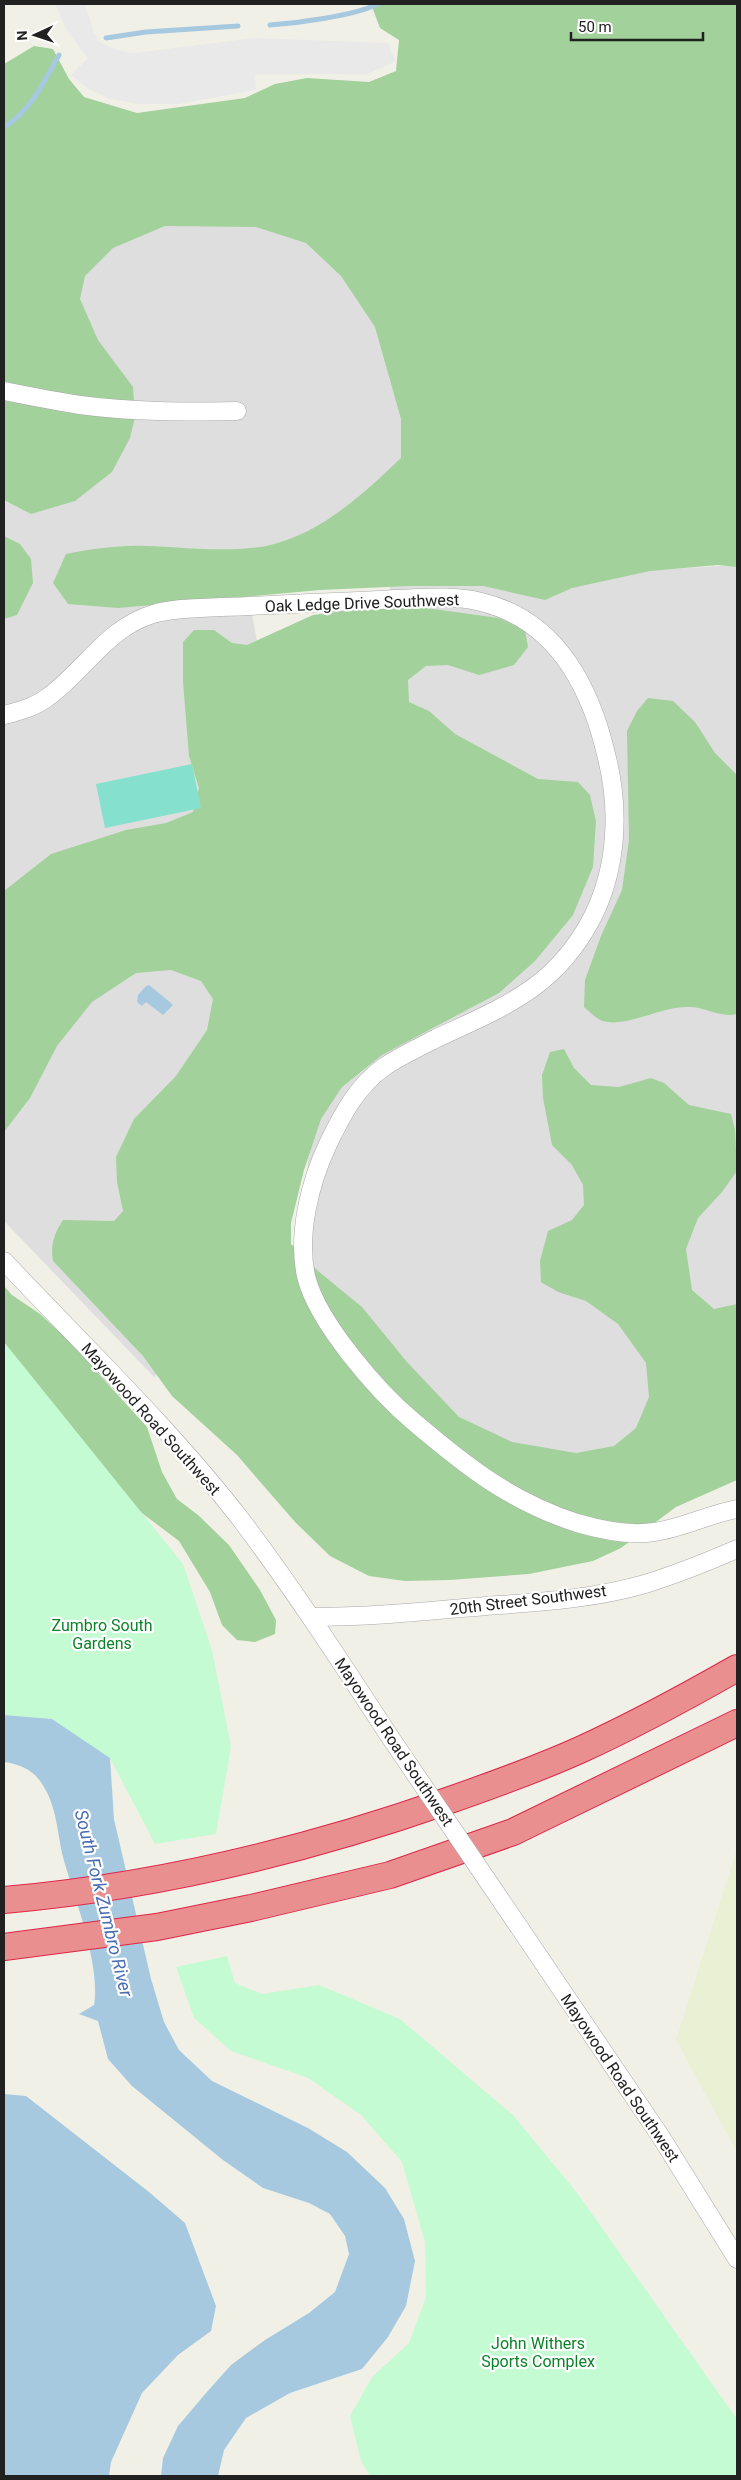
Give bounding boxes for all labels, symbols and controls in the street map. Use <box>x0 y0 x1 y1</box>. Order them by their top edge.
north arrow <box>10 10 60 60</box>
scale bar <box>571 10 704 42</box>
text: 50 m <box>578 18 612 36</box>
text: N <box>14 30 30 41</box>
street label: Oak Ledge Drive Southwest <box>264 590 460 616</box>
street label: Mayowood Road Southwest <box>78 1339 224 1499</box>
street label: 20th Street Southwest <box>449 1581 607 1619</box>
park label: Zumbro South Gardens <box>51 1616 153 1653</box>
street label: Mayowood Road Southwest <box>331 1654 457 1830</box>
water label: South Fork Zumbro River <box>71 1807 138 2000</box>
street label: Mayowood Road Southwest <box>557 1990 683 2166</box>
park label: John Withers Sports Complex <box>481 2334 595 2371</box>

